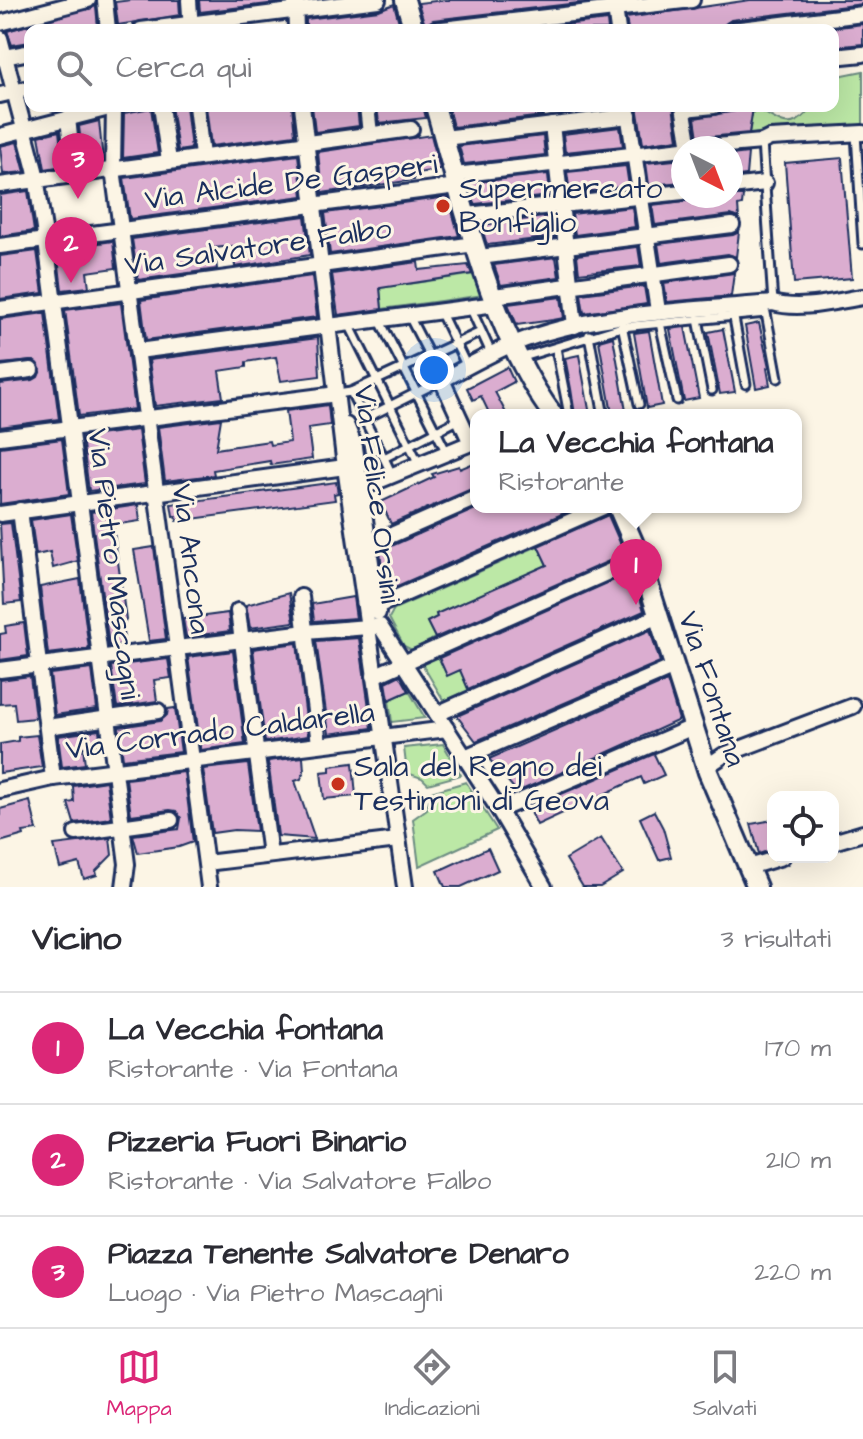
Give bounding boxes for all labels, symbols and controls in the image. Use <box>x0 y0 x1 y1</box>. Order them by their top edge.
search box <box>24 24 839 112</box>
icon: search <box>52 46 96 90</box>
text: Cerca qui <box>116 47 251 89</box>
pin: 3 <box>52 133 104 199</box>
north arrow <box>671 136 743 208</box>
street label: Via Alcide De Gasperi <box>142 143 440 221</box>
place label: Supermercato Bonfiglio <box>459 168 663 245</box>
marker: Supermercato Bonfiglio <box>434 197 452 215</box>
street label: Via Salvatore Falbo <box>122 207 394 287</box>
pin: 2 <box>45 217 97 283</box>
your location <box>414 350 454 390</box>
street label: Via Felice Orsini <box>343 382 411 606</box>
popup <box>470 409 802 513</box>
text: La Vecchia fontana <box>498 422 774 464</box>
street label: Via Pietro Mascagni <box>76 426 152 702</box>
text: Ristorante <box>498 464 624 500</box>
street label: Via Ancona <box>161 482 221 636</box>
pin: 1 <box>610 539 662 605</box>
street label: Via Fontana <box>667 606 757 772</box>
street label: Via Corrado Caldarella <box>63 691 377 771</box>
place label: Sala del Regno dei Testimoni di Geova <box>354 746 609 822</box>
marker: Sala del Regno dei Testimoni di Geova <box>329 775 347 793</box>
map controls <box>767 791 839 863</box>
button: locate <box>767 791 839 863</box>
text: Vicino <box>32 915 121 963</box>
text: 3 risultati <box>721 921 831 957</box>
text: La Vecchia fontana <box>108 1009 383 1051</box>
text: 1 <box>56 1030 60 1066</box>
text: 170 m <box>765 1030 831 1066</box>
text: Ristorante · Via Fontana <box>108 1051 398 1087</box>
text: Pizzeria Fuori Binario <box>108 1121 406 1163</box>
text: 2 <box>51 1142 65 1178</box>
text: 210 m <box>766 1142 831 1178</box>
text: Ristorante · Via Salvatore Falbo <box>108 1163 491 1199</box>
text: Piazza Tenente Salvatore Denaro <box>108 1233 569 1275</box>
text: 3 <box>51 1254 65 1290</box>
text: 220 m <box>754 1254 831 1290</box>
text: Luogo · Via Pietro Mascagni <box>108 1275 443 1311</box>
tab: Mappa <box>107 1345 172 1424</box>
tab: Indicazioni <box>385 1345 480 1424</box>
tab: Salvati <box>693 1345 756 1424</box>

